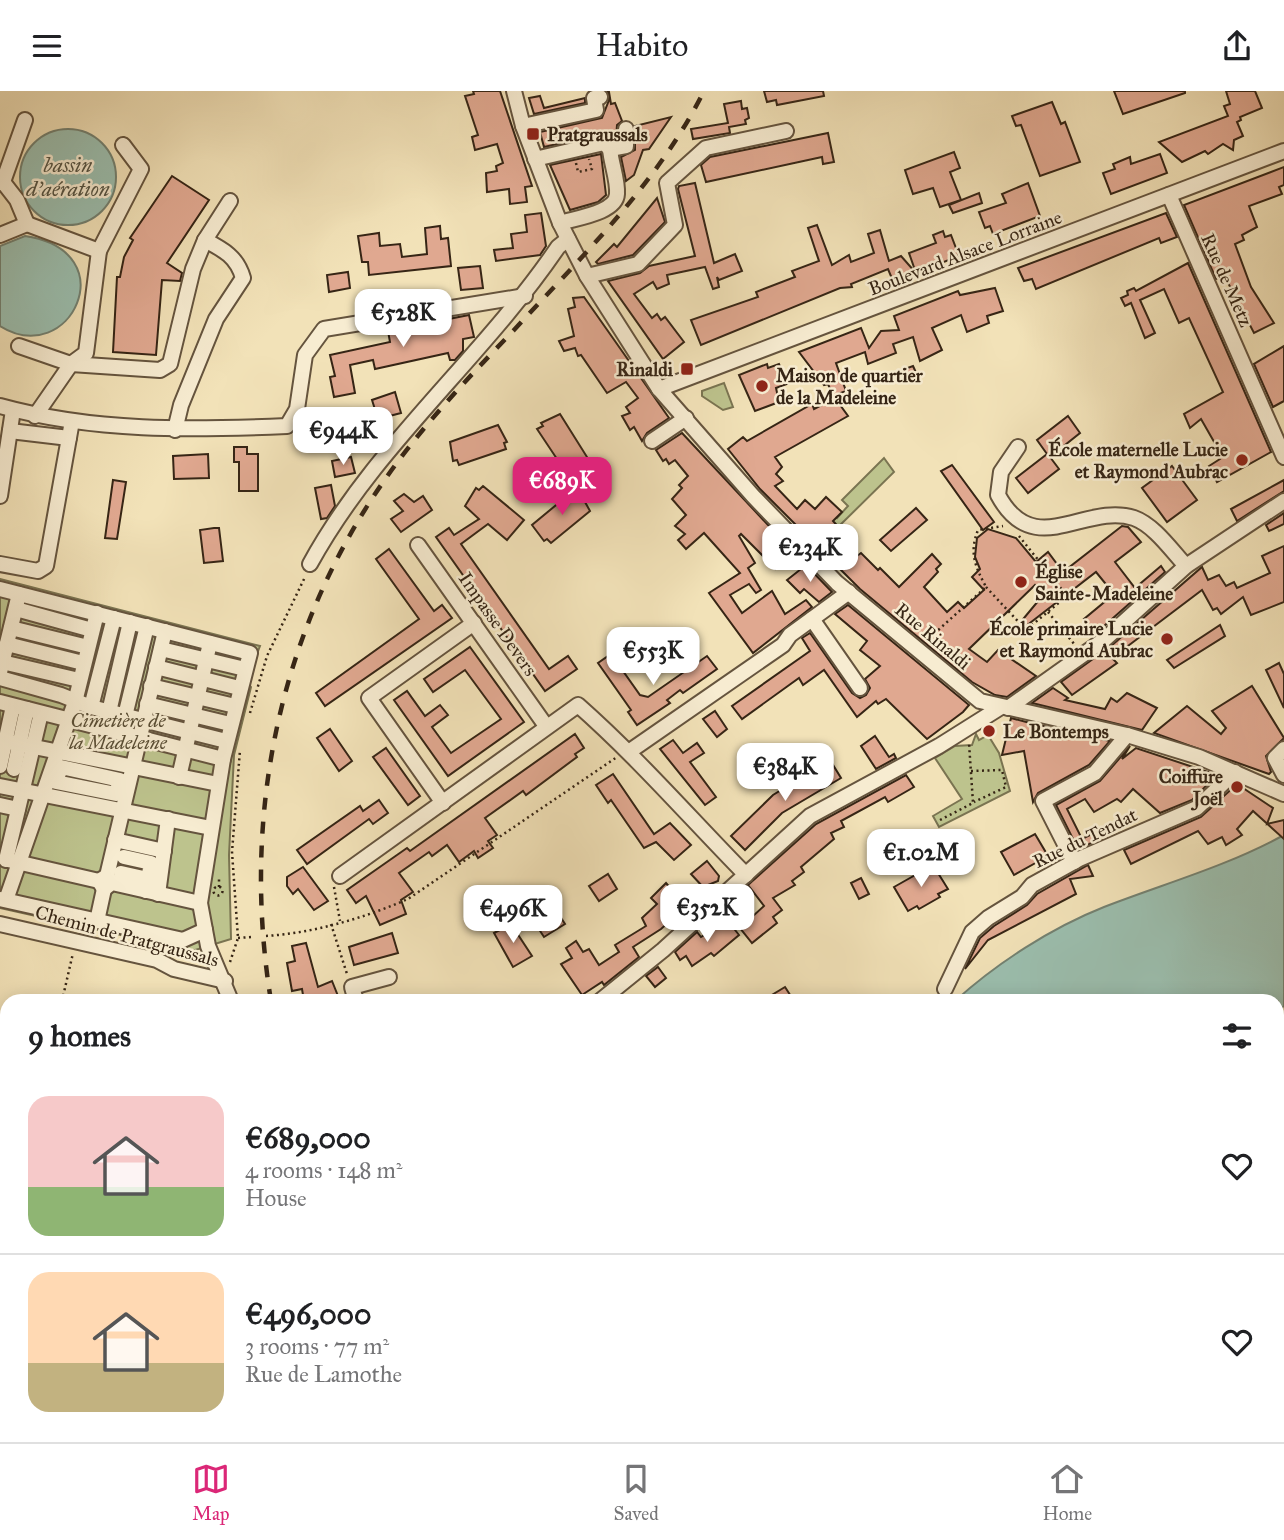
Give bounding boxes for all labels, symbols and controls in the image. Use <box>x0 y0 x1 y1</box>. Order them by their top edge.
text: Habito <box>596 26 688 65</box>
icon: menu <box>28 27 66 65</box>
icon: share <box>1218 27 1256 65</box>
place label: Pratgraussals <box>547 123 648 147</box>
marker: Pratgraussals <box>525 126 541 142</box>
water label: bassin d'aération <box>25 152 110 202</box>
street label: Boulevard Alsace Lorraine <box>865 205 1065 301</box>
street label: Rue de Metz <box>1196 230 1258 330</box>
pin: €528K <box>354 289 452 349</box>
text: €528K <box>371 298 435 326</box>
place label: Rinaldi <box>616 358 674 381</box>
marker: Rinaldi <box>679 361 695 377</box>
place label: Maison de quartier de la Madeleine <box>776 364 924 409</box>
marker: Maison de quartier de la Madeleine <box>754 378 770 394</box>
pin: €944K <box>294 407 392 467</box>
text: €944K <box>309 416 377 444</box>
place label: École maternelle Lucie et Raymond Aubrac <box>1048 436 1228 484</box>
marker: École maternelle Lucie et Raymond Aubrac <box>1234 452 1250 468</box>
pin: €689K <box>513 457 611 517</box>
text: €689K <box>529 466 595 494</box>
pin: €234K <box>761 525 859 584</box>
text: €234K <box>778 533 842 561</box>
place label: Église Sainte-Madeleine <box>1035 558 1173 605</box>
street label: Impasse Devers <box>454 568 542 680</box>
marker: Église Sainte-Madeleine <box>1013 574 1029 590</box>
street label: Rue Rinaldi <box>890 598 976 674</box>
place label: École primaire Lucie et Raymond Aubrac <box>989 615 1153 663</box>
pin: €553K <box>604 627 702 687</box>
marker: École primaire Lucie et Raymond Aubrac <box>1159 631 1175 647</box>
text: €553K <box>623 636 683 664</box>
park label: Cimetière de la Madeleine <box>68 709 168 754</box>
place label: Le Bontemps <box>1003 720 1109 744</box>
marker: Le Bontemps <box>981 723 997 739</box>
pin: €384K <box>736 743 834 803</box>
text: €384K <box>753 752 817 780</box>
place label: Coiffure Joël <box>1159 765 1224 811</box>
marker: Coiffure Joël <box>1229 779 1245 795</box>
street label: Rue du Tendat <box>1029 803 1141 873</box>
pin: €1.02M <box>864 829 978 889</box>
text: €1.02M <box>883 838 959 866</box>
pin: €496K <box>464 885 562 945</box>
pin: €352K <box>658 885 756 944</box>
text: €352K <box>676 893 738 921</box>
text: €496K <box>479 894 547 922</box>
street label: Chemin de Pratgraussals <box>32 900 221 973</box>
icon: filters <box>1218 1017 1256 1055</box>
text: 9 homes <box>28 1018 131 1054</box>
text: €689,000 <box>245 1120 371 1156</box>
icon: home <box>84 1124 168 1208</box>
icon: heart <box>1218 1147 1256 1185</box>
text: 4 rooms · 148 m² <box>245 1156 402 1184</box>
text: House <box>245 1184 307 1212</box>
text: €496,000 <box>245 1296 372 1332</box>
icon: home <box>84 1300 168 1384</box>
icon: heart <box>1218 1323 1256 1361</box>
text: 3 rooms · 77 m² <box>245 1332 389 1360</box>
text: Rue de Lamothe <box>245 1360 402 1388</box>
tab: Map <box>192 1460 230 1525</box>
tab: Saved <box>614 1460 659 1525</box>
tab: Home <box>1042 1460 1092 1525</box>

